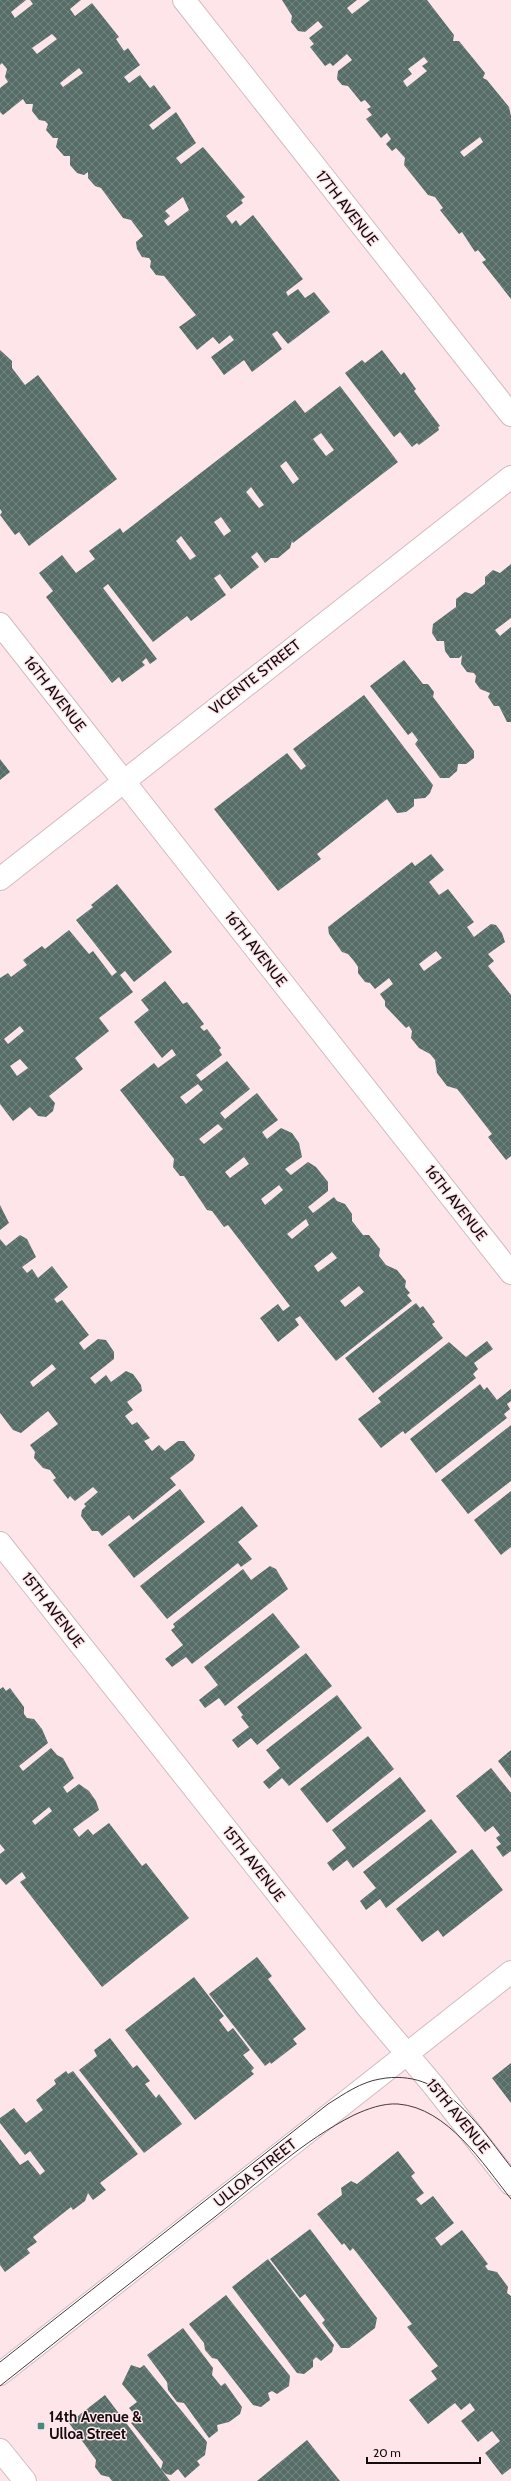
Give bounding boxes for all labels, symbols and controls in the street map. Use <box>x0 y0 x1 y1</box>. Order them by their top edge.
street label: 17TH AVENUE <box>312 167 382 249</box>
street label: VICENTE STREET <box>206 636 304 718</box>
street label: 16TH AVENUE <box>20 653 90 735</box>
street label: 16TH AVENUE <box>221 908 291 990</box>
street label: 16TH AVENUE <box>421 1162 491 1244</box>
street label: 15TH AVENUE <box>18 1569 88 1651</box>
street label: 15TH AVENUE <box>219 1823 289 1905</box>
street label: 15TH AVENUE <box>422 2075 494 2157</box>
street label: ULLOA STREET <box>210 2135 300 2211</box>
place label: 14th Avenue & Ulloa Street <box>49 2408 142 2443</box>
marker: 14th Avenue & Ulloa Street <box>36 2421 46 2431</box>
scale bar <box>367 2439 480 2465</box>
text: 20 m <box>373 2445 401 2460</box>

